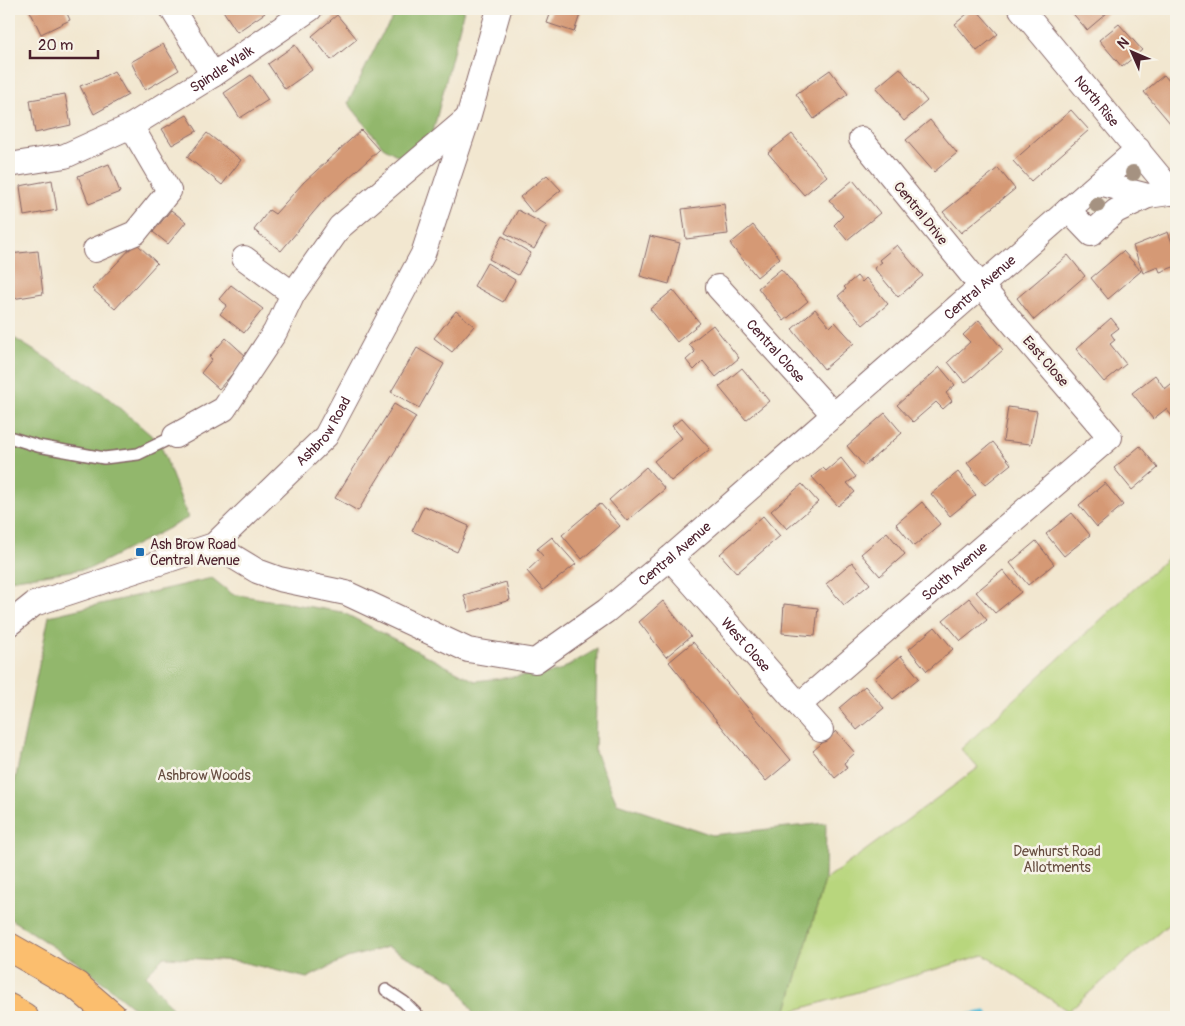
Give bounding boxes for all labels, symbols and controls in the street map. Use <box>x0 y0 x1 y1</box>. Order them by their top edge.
scale bar <box>30 28 98 60</box>
north arrow <box>1108 28 1158 78</box>
text: N <box>1114 34 1133 53</box>
text: 20 m <box>38 36 73 55</box>
street label: Spindle Walk <box>187 42 257 96</box>
street label: North Rise <box>1070 72 1122 130</box>
street label: Central Drive <box>890 178 951 248</box>
street label: Central Avenue <box>941 252 1020 324</box>
street label: Central Close <box>742 316 808 386</box>
street label: East Close <box>1019 333 1072 390</box>
street label: Ashbrow Road <box>293 394 354 470</box>
street label: Central Avenue <box>635 518 715 589</box>
place label: Ash Brow Road Central Avenue <box>150 536 240 569</box>
street label: South Avenue <box>918 539 991 604</box>
marker: Ash Brow Road Central Avenue <box>134 546 146 558</box>
street label: West Close <box>717 614 774 675</box>
park label: Ashbrow Woods <box>157 767 251 784</box>
park label: Dewhurst Road Allotments <box>1013 843 1101 876</box>

